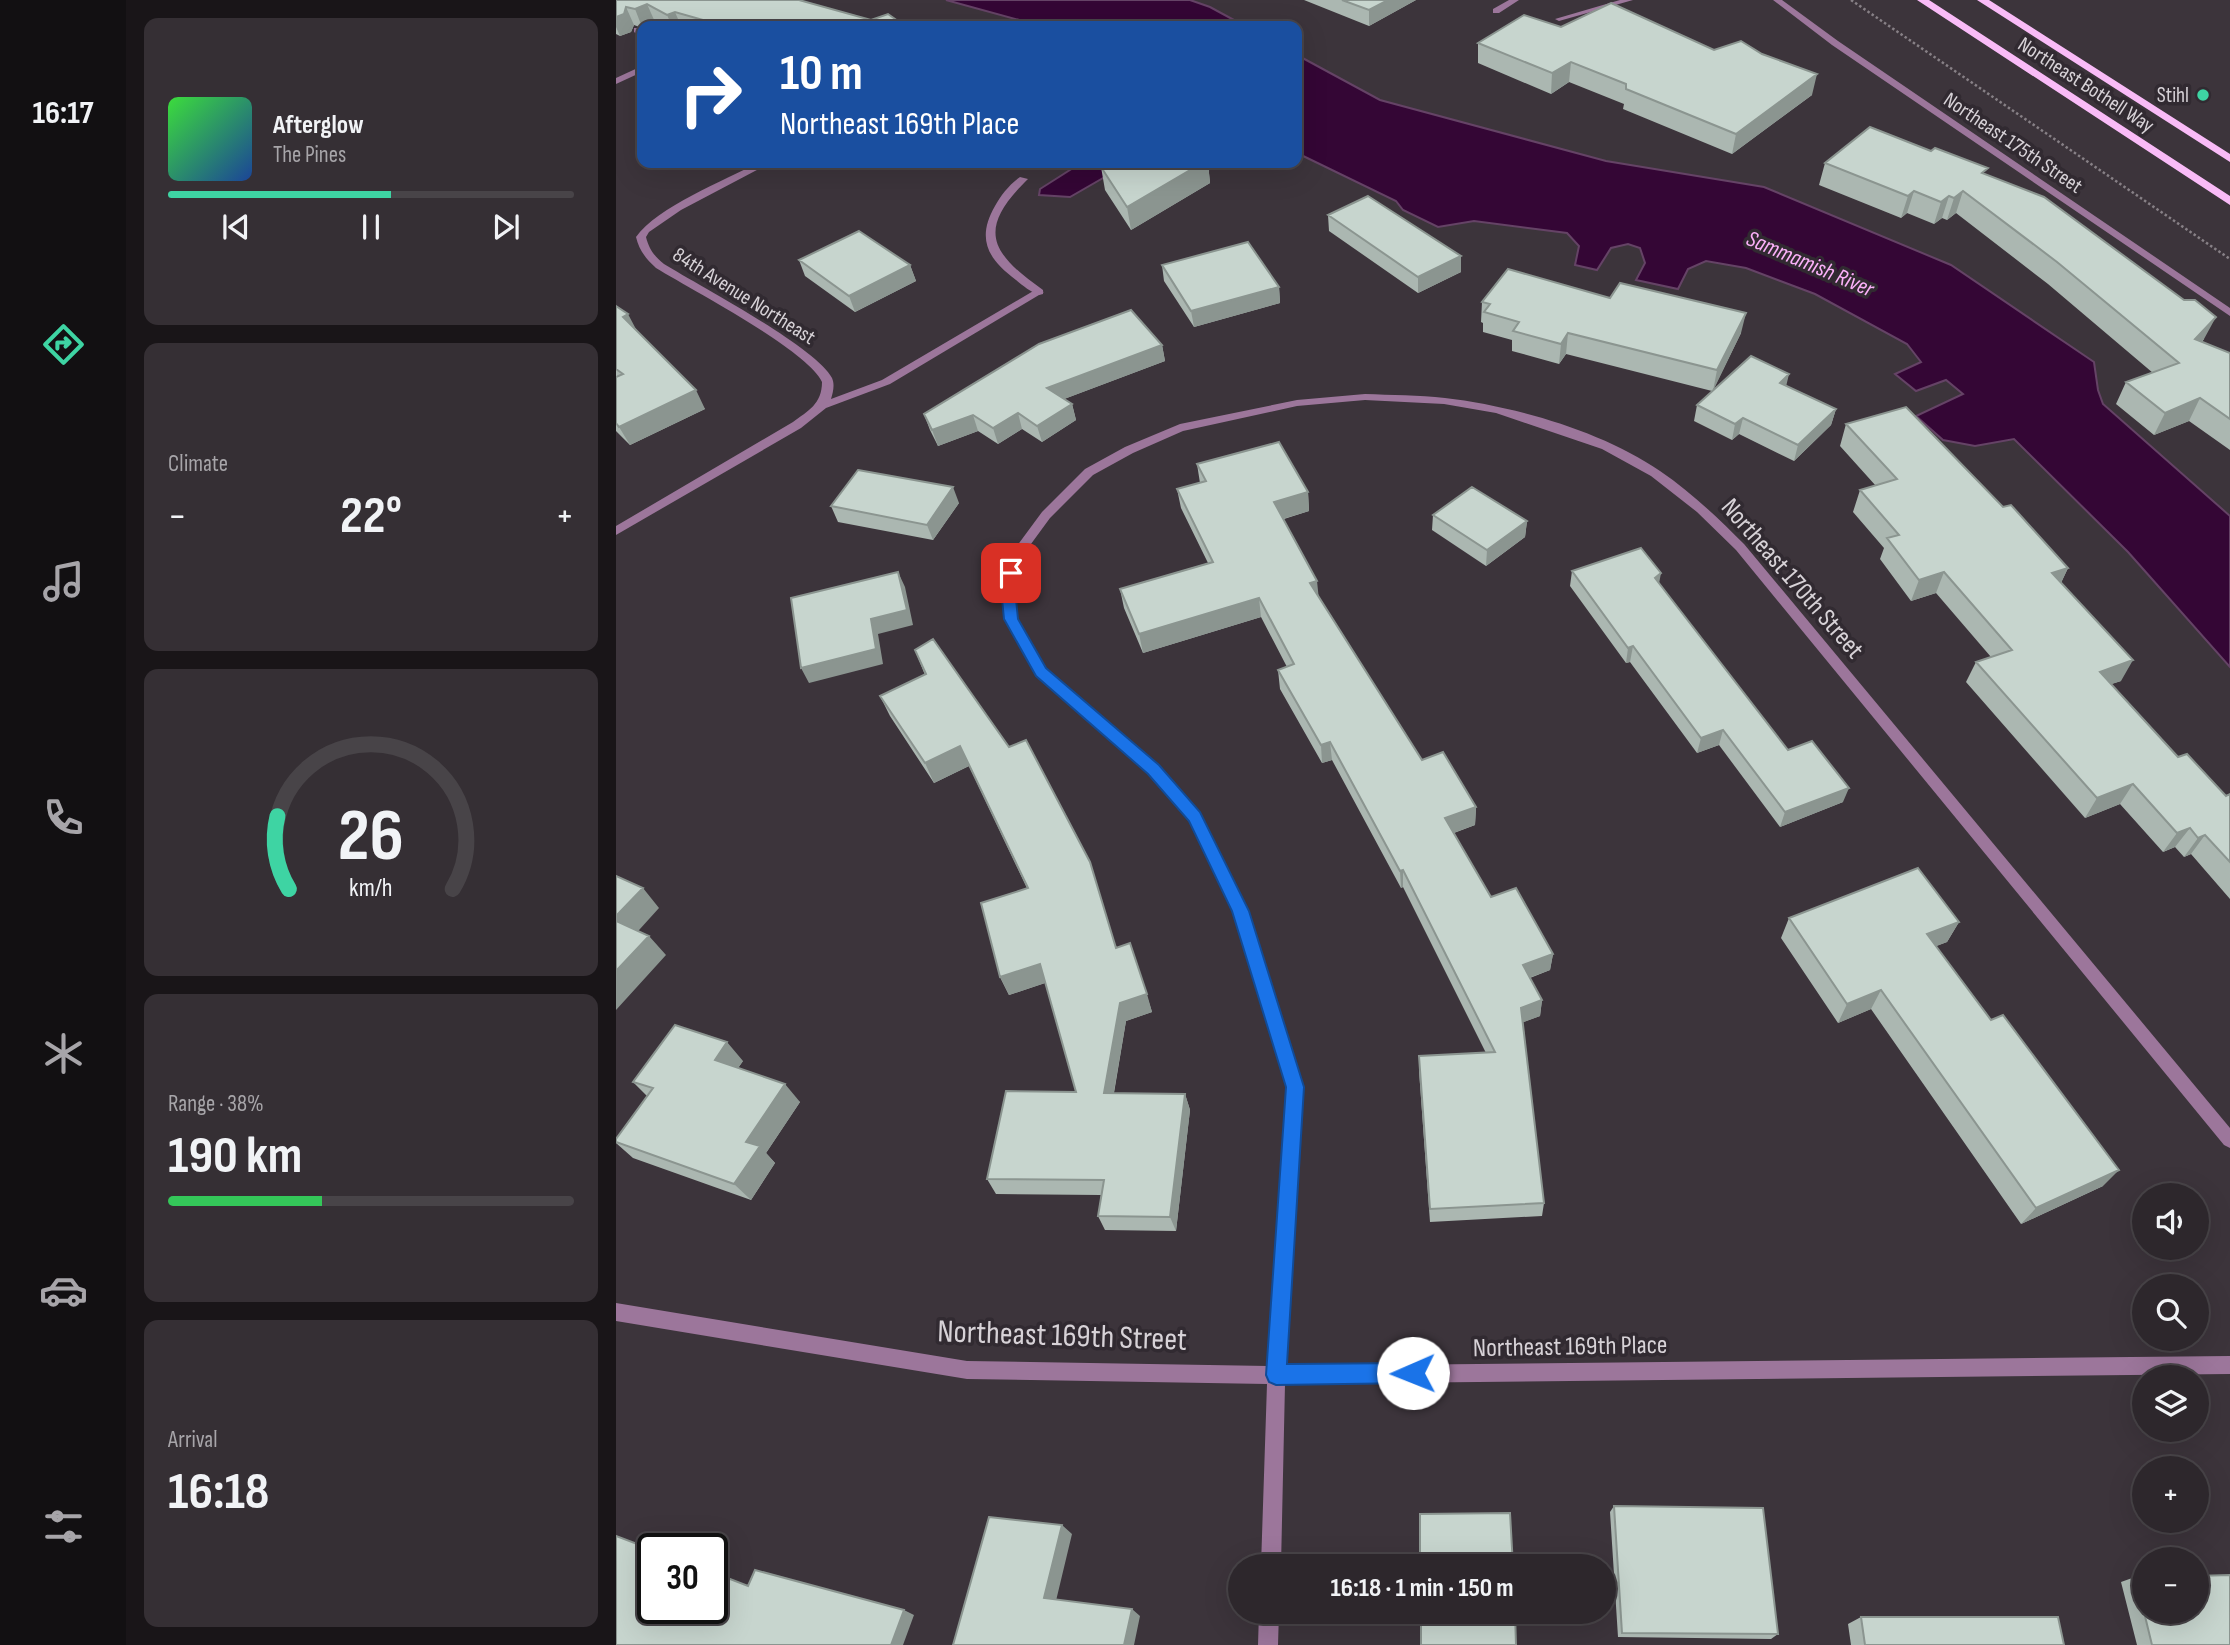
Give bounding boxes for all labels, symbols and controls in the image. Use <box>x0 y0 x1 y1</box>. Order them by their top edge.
street label: Northeast Bothell Way <box>2013 32 2159 138</box>
text: 10 m <box>780 45 863 104</box>
icon: right <box>665 49 756 140</box>
place label: Stihl <box>2157 83 2189 108</box>
street label: Northeast 175th Street <box>1939 87 2087 199</box>
marker: Stihl <box>2195 87 2211 103</box>
text: 16:17 <box>32 94 94 133</box>
text: Northeast 169th Place <box>780 105 1019 144</box>
text: Afterglow <box>273 110 364 141</box>
text: The Pines <box>273 141 346 169</box>
icon: previous <box>217 208 255 246</box>
icon: pause <box>352 208 390 246</box>
icon: next <box>487 208 525 246</box>
water label: Sammamish River <box>1742 225 1879 304</box>
street label: 84th Avenue Northeast <box>668 242 820 350</box>
icon: directions <box>39 320 88 369</box>
text: Climate <box>168 450 228 478</box>
text: 22° <box>340 485 402 548</box>
street label: Northeast 170th Street <box>1714 493 1870 665</box>
text: − <box>168 494 187 539</box>
text: + <box>555 494 574 539</box>
pin <box>981 543 1041 603</box>
icon: arrive <box>992 554 1030 592</box>
icon: music <box>39 557 88 606</box>
icon: phone <box>39 793 88 842</box>
text: 26 <box>338 793 404 881</box>
text: km/h <box>349 872 393 903</box>
icon: climate <box>39 1029 88 1078</box>
text: Range · 38% <box>168 1090 264 1118</box>
text: 190 km <box>168 1125 302 1188</box>
map controls <box>2132 1183 2209 1624</box>
button: sound <box>2132 1183 2209 1260</box>
icon: car <box>39 1266 88 1315</box>
button: search <box>2132 1274 2209 1351</box>
street label: Northeast 169th Street <box>937 1312 1187 1360</box>
street label: Northeast 169th Place <box>1472 1330 1668 1364</box>
position arrow <box>1376 1336 1450 1410</box>
button: layers <box>2132 1365 2209 1442</box>
text: Arrival <box>168 1426 217 1454</box>
button: + <box>2132 1456 2209 1533</box>
text: 16:18 <box>168 1461 269 1524</box>
icon: filters <box>39 1502 88 1551</box>
speed limit sign: 30 <box>637 1533 728 1624</box>
button: − <box>2132 1547 2209 1624</box>
text: 16:18 · 1 min · 150 m <box>1330 1573 1514 1604</box>

